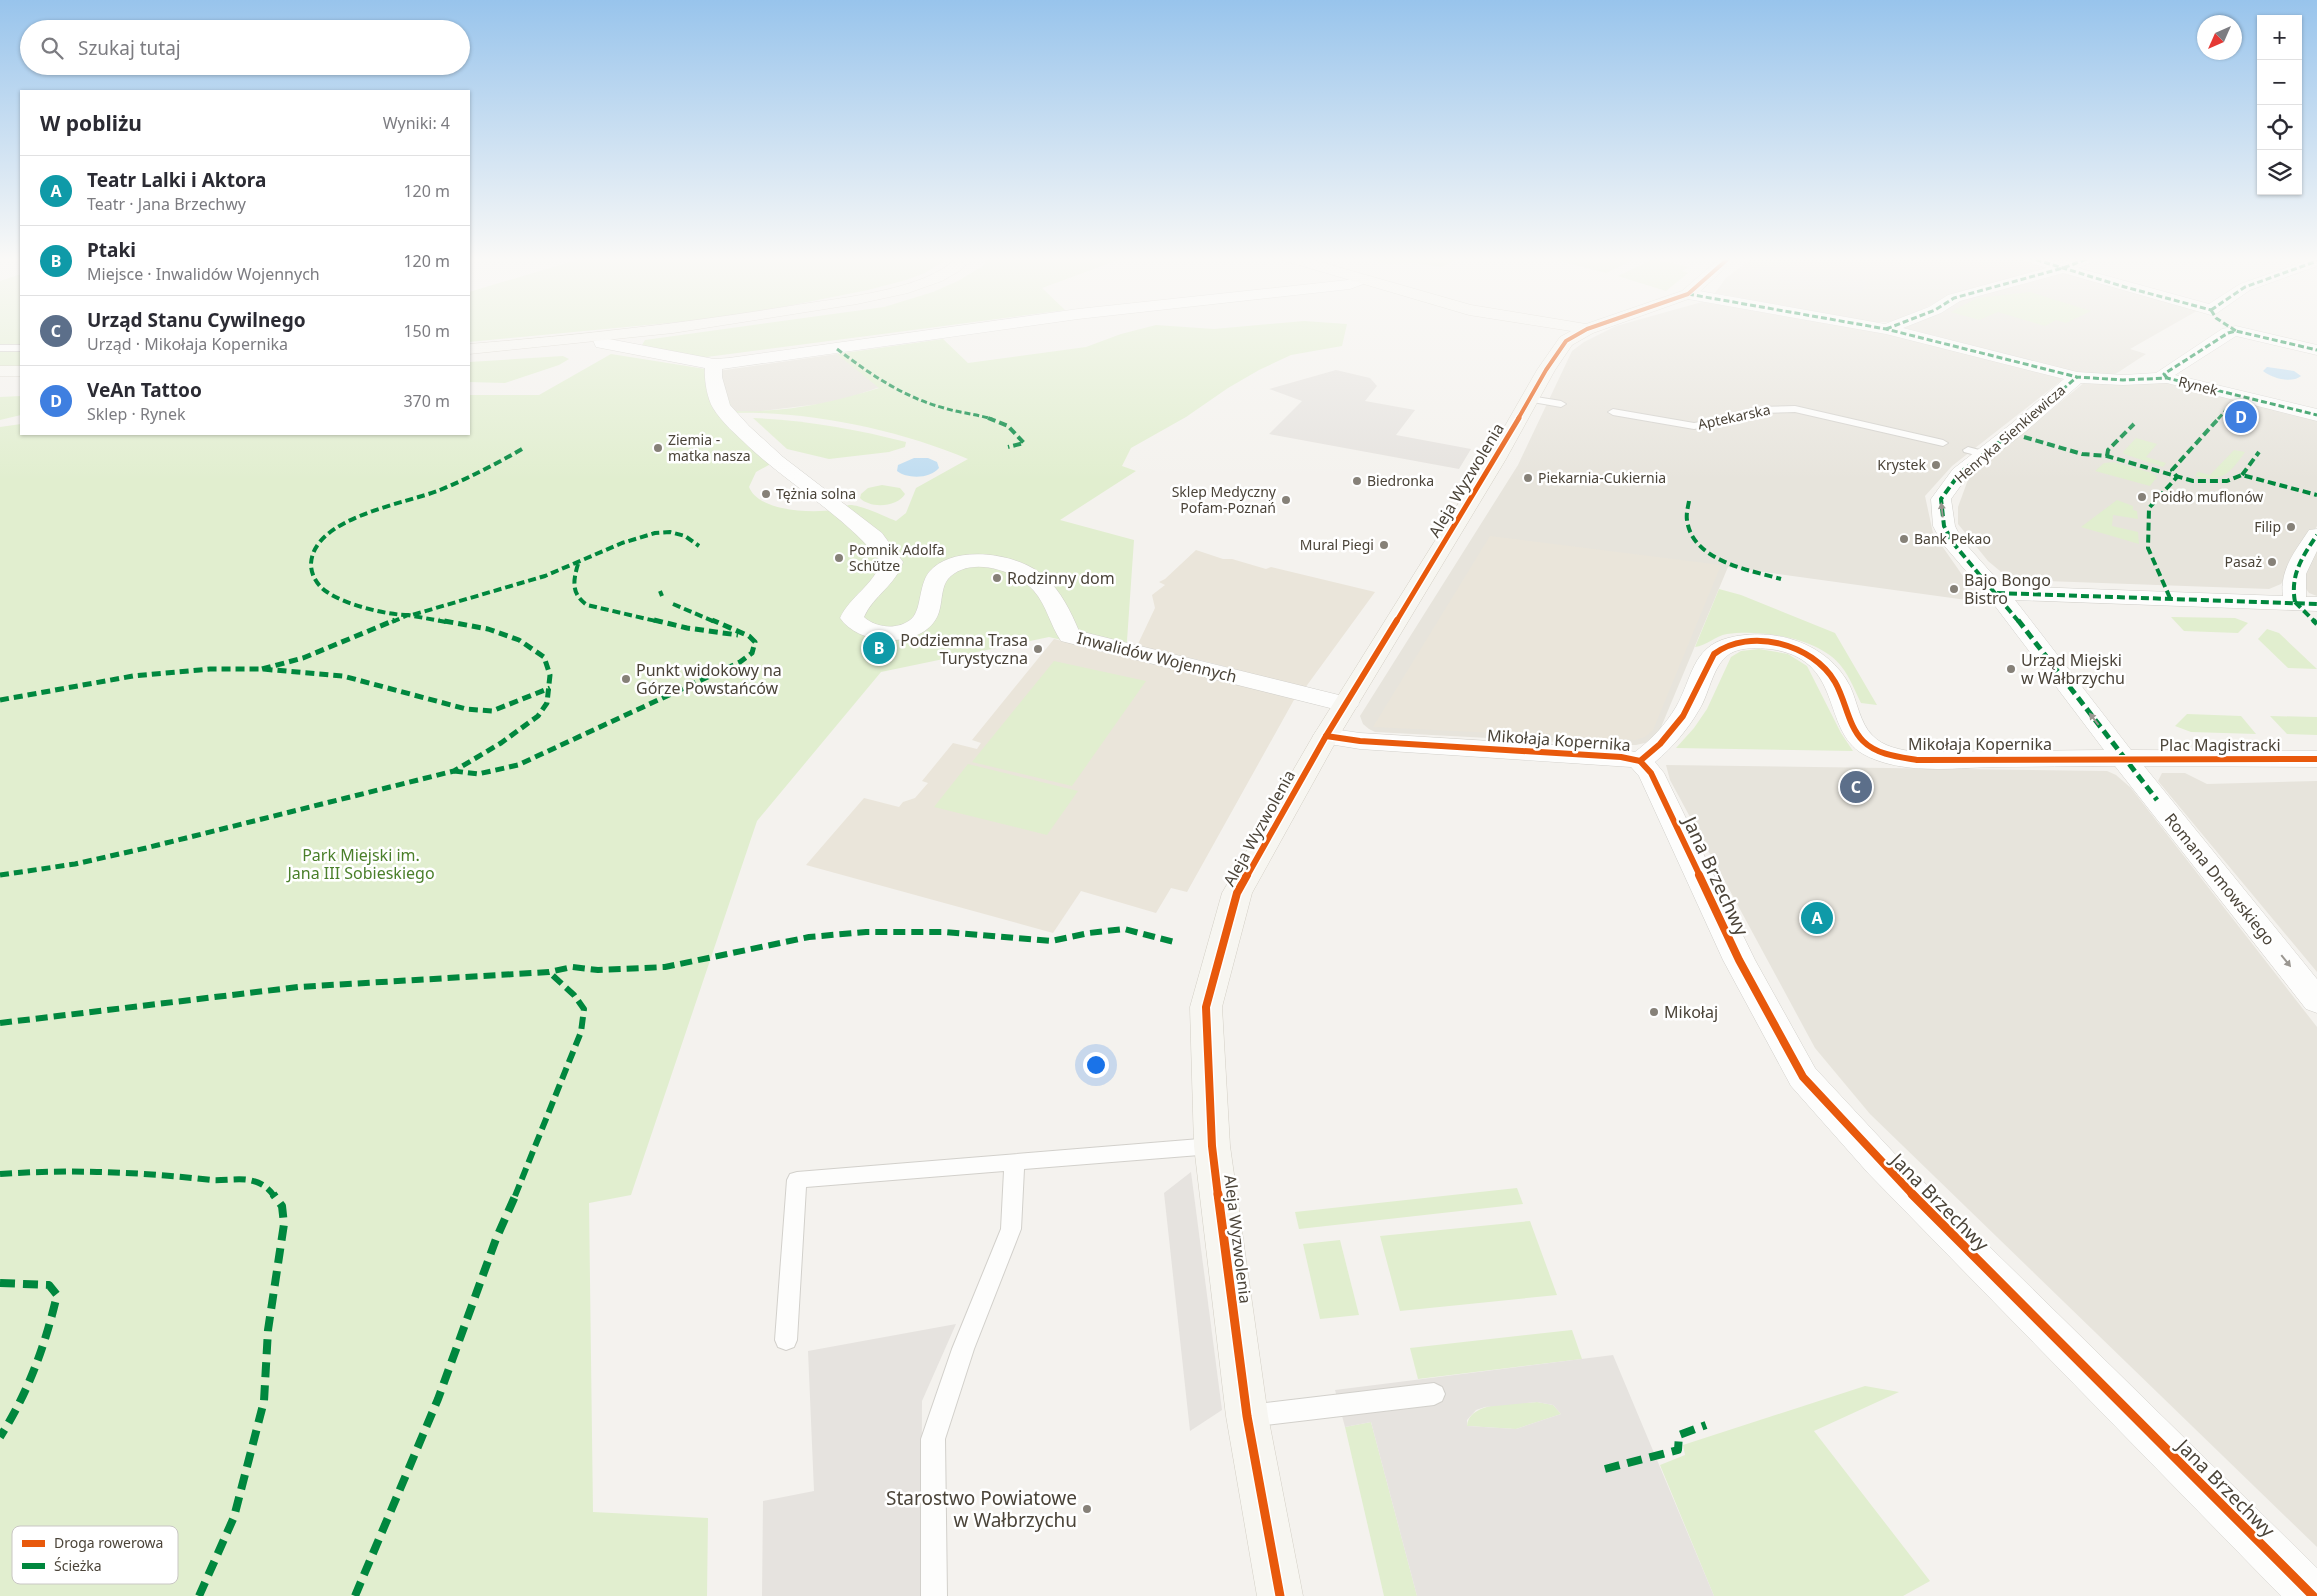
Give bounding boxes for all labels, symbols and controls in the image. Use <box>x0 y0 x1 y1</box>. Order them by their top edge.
north arrow <box>2197 15 2242 60</box>
map controls <box>2257 15 2302 195</box>
button: + <box>2257 15 2302 60</box>
search box <box>20 20 470 75</box>
icon: search <box>38 34 66 62</box>
text: Szukaj tutaj <box>78 35 181 61</box>
button: − <box>2257 60 2302 105</box>
button: locate <box>2257 105 2302 150</box>
text: W pobliżu <box>40 109 142 137</box>
text: Wyniki: 4 <box>383 112 450 134</box>
button: layers <box>2257 150 2302 195</box>
text: Teatr Lalki i Aktora <box>87 167 266 193</box>
text: A <box>50 180 62 202</box>
text: 120 m <box>403 180 450 202</box>
text: Teatr · Jana Brzechwy <box>87 193 246 215</box>
text: Ptaki <box>87 237 136 263</box>
text: B <box>51 250 61 272</box>
text: 120 m <box>403 250 450 272</box>
text: Miejsce · Inwalidów Wojennych <box>87 263 320 285</box>
text: Urząd Stanu Cywilnego <box>87 307 306 333</box>
text: C <box>51 320 61 342</box>
text: 150 m <box>403 320 450 342</box>
text: Urząd · Mikołaja Kopernika <box>87 333 288 355</box>
street label: Rynek <box>2176 371 2220 400</box>
text: VeAn Tattoo <box>87 377 202 403</box>
street label: Henryka Sienkiewicza <box>1950 380 2069 487</box>
text: D <box>50 390 62 412</box>
text: 370 m <box>403 390 450 412</box>
pin: D <box>2225 398 2257 436</box>
street label: Aptekarska <box>1696 400 1772 433</box>
text: Sklep · Rynek <box>87 403 186 425</box>
street label: Aleja Wyzwolenia <box>1423 419 1509 541</box>
place label: Ziemia - matka nasza <box>668 430 751 465</box>
marker: Ziemia - matka nasza <box>652 442 664 454</box>
place label: Krystek <box>1877 455 1927 474</box>
marker: Krystek <box>1930 459 1942 471</box>
place label: Piekarnia-Cukiernia <box>1538 468 1666 487</box>
place label: Biedronka <box>1367 471 1434 490</box>
marker: Piekarnia-Cukiernia <box>1522 472 1534 484</box>
marker: Biedronka <box>1351 475 1363 487</box>
place label: Sklep Medyczny Pofam-Poznań <box>1172 482 1277 517</box>
place label: Tężnia solna <box>776 484 856 503</box>
place label: Poidło muflonów <box>2152 487 2263 506</box>
marker: Tężnia solna <box>760 488 772 500</box>
marker: Poidło muflonów <box>2136 491 2148 503</box>
marker: Sklep Medyczny Pofam-Poznań <box>1280 494 1292 506</box>
one-way arrow <box>1938 502 1946 518</box>
place label: Filip <box>2254 517 2281 536</box>
marker: Filip <box>2285 521 2297 533</box>
place label: Bank Pekao <box>1914 529 1991 548</box>
marker: Bank Pekao <box>1898 533 1910 545</box>
place label: Mural Piegi <box>1300 535 1374 554</box>
marker: Mural Piegi <box>1378 539 1390 551</box>
place label: Pomnik Adolfa Schütze <box>849 540 945 575</box>
marker: Pomnik Adolfa Schütze <box>833 552 845 564</box>
place label: Pasaż <box>2225 552 2262 571</box>
marker: Pasaż <box>2266 556 2278 568</box>
place label: Rodzinny dom <box>1007 567 1115 589</box>
place label: Bajo Bongo Bistro <box>1964 569 2051 609</box>
marker: Rodzinny dom <box>991 572 1003 584</box>
marker: Bajo Bongo Bistro <box>1948 583 1960 595</box>
street label: Inwalidów Wojennych <box>1075 626 1239 688</box>
pin: B <box>863 629 895 667</box>
place label: Podziemna Trasa Turystyczna <box>900 629 1028 669</box>
marker: Podziemna Trasa Turystyczna <box>1032 643 1044 655</box>
place label: Urząd Miejski w Wałbrzychu <box>2021 649 2125 689</box>
place label: Punkt widokowy na Górze Powstańców <box>636 659 782 699</box>
marker: Urząd Miejski w Wałbrzychu <box>2005 663 2017 675</box>
marker: Punkt widokowy na Górze Powstańców <box>620 673 632 685</box>
one-way arrow <box>2088 713 2099 726</box>
street label: Mikołaja Kopernika <box>1486 724 1632 756</box>
street label: Mikołaja Kopernika <box>1908 733 2052 755</box>
street label: Plac Magistracki <box>2159 734 2281 756</box>
street label: Aleja Wyzwolenia <box>1218 766 1300 890</box>
pin: C <box>1840 768 1872 806</box>
street label: Romana Dmowskiego <box>2160 808 2280 950</box>
street label: Jana Brzechwy <box>1676 810 1755 940</box>
park label: Park Miejski im. Jana III Sobieskiego <box>285 844 435 884</box>
pin: A <box>1801 899 1833 937</box>
one-way arrow <box>2280 954 2291 967</box>
place label: Mikołaj <box>1664 1001 1718 1023</box>
marker: Mikołaj <box>1648 1006 1660 1018</box>
your location <box>1083 1052 1109 1078</box>
street label: Jana Brzechwy <box>1884 1146 1995 1257</box>
street label: Aleja Wyzwolenia <box>1219 1173 1257 1305</box>
street label: Jana Brzechwy <box>2170 1432 2281 1543</box>
place label: Starostwo Powiatowe w Wałbrzychu <box>886 1485 1077 1533</box>
marker: Starostwo Powiatowe w Wałbrzychu <box>1081 1503 1093 1515</box>
legend <box>12 1526 178 1584</box>
text: Droga rowerowa <box>54 1533 163 1552</box>
text: Ścieżka <box>54 1556 102 1575</box>

